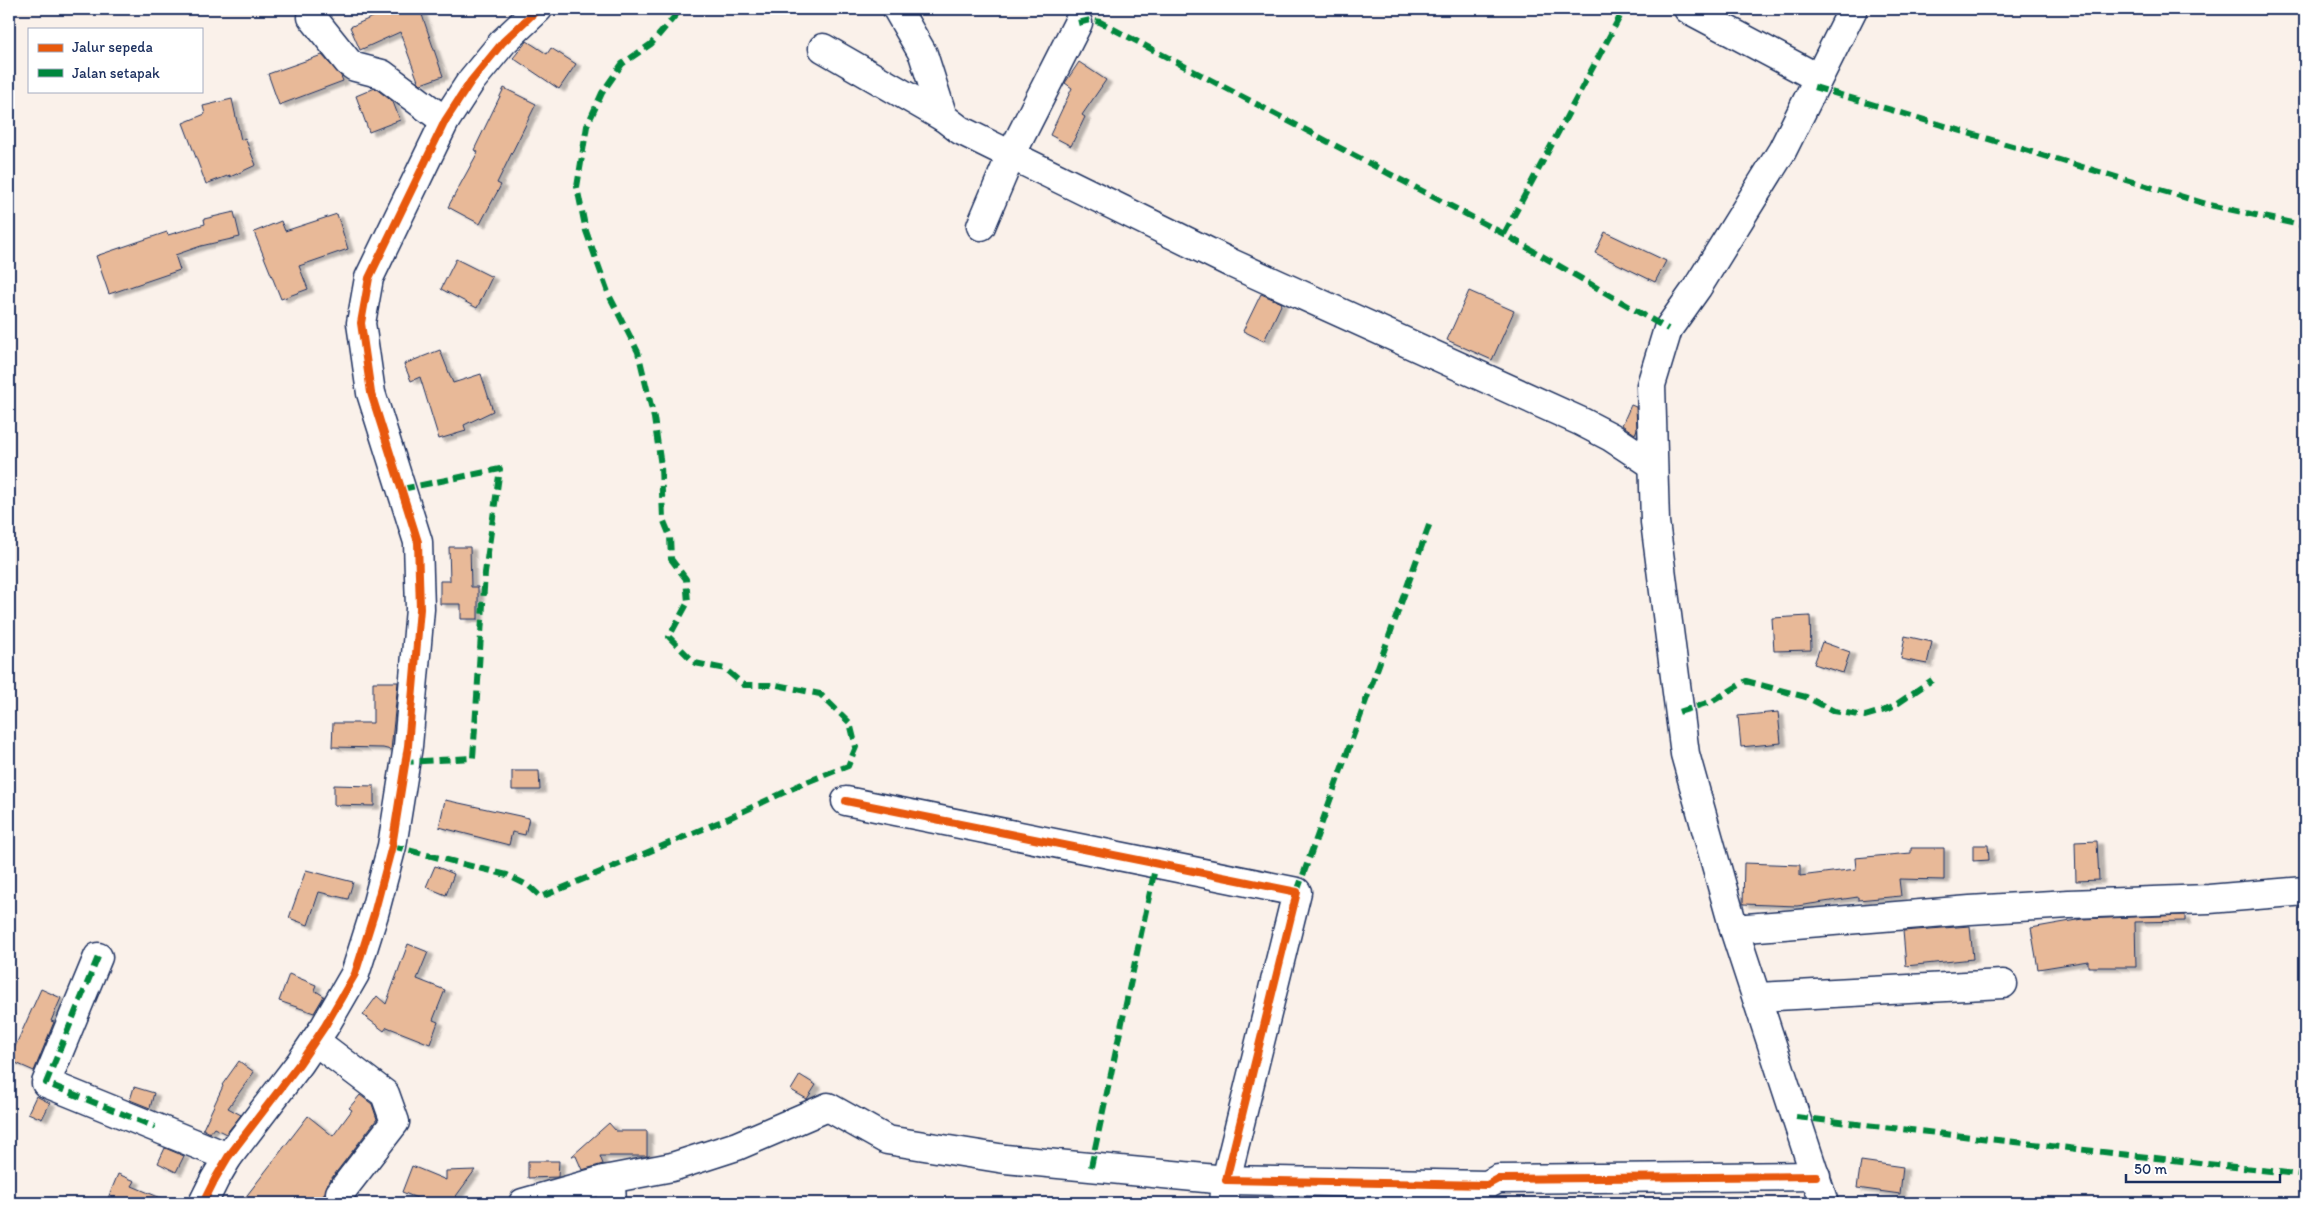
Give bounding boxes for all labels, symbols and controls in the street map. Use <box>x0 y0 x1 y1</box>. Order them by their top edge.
legend <box>28 28 202 92</box>
text: Jalur sepeda <box>72 38 153 56</box>
text: Jalan setapak <box>72 64 160 82</box>
scale bar <box>2126 1152 2280 1184</box>
text: 50 m <box>2134 1160 2167 1178</box>

